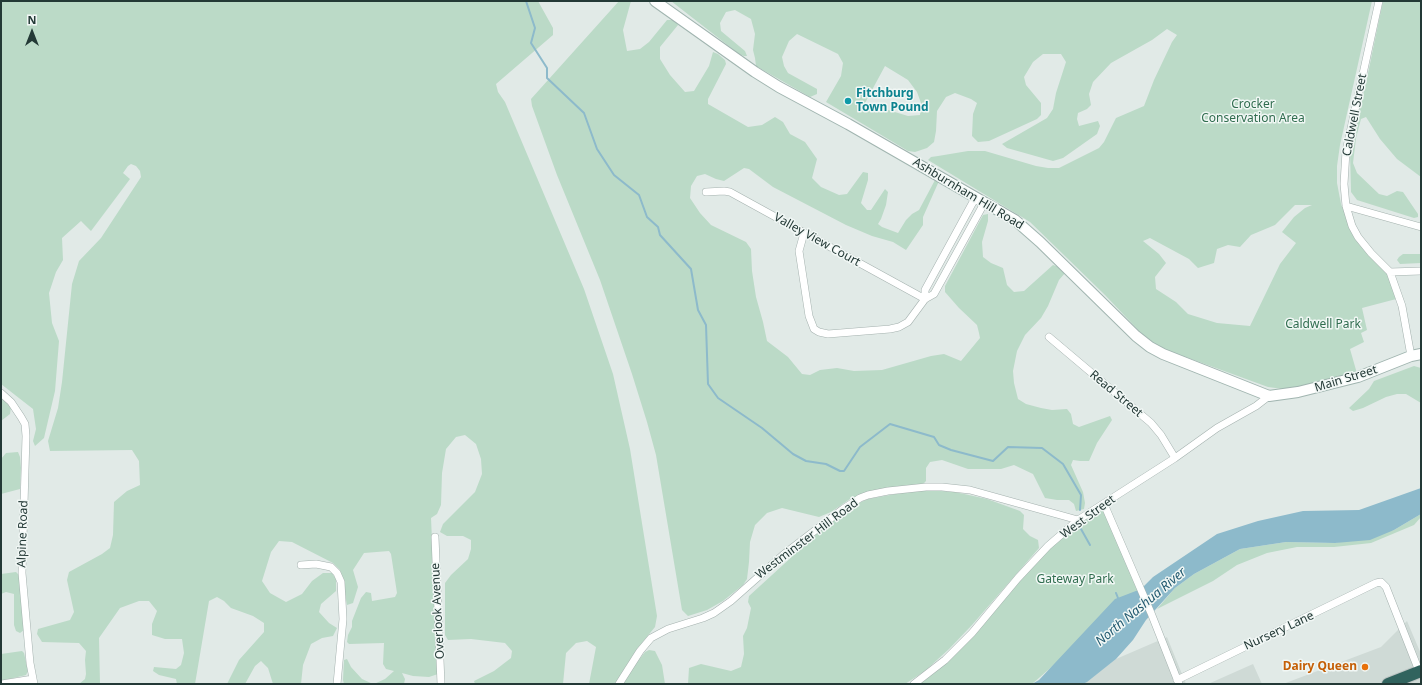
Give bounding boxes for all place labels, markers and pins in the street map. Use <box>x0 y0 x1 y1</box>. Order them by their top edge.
place label: Fitchburg Town Pound <box>856 87 929 115</box>
marker: Fitchburg Town Pound <box>843 96 853 106</box>
place label: Dairy Queen <box>1283 660 1357 674</box>
marker: Dairy Queen <box>1360 662 1370 672</box>

